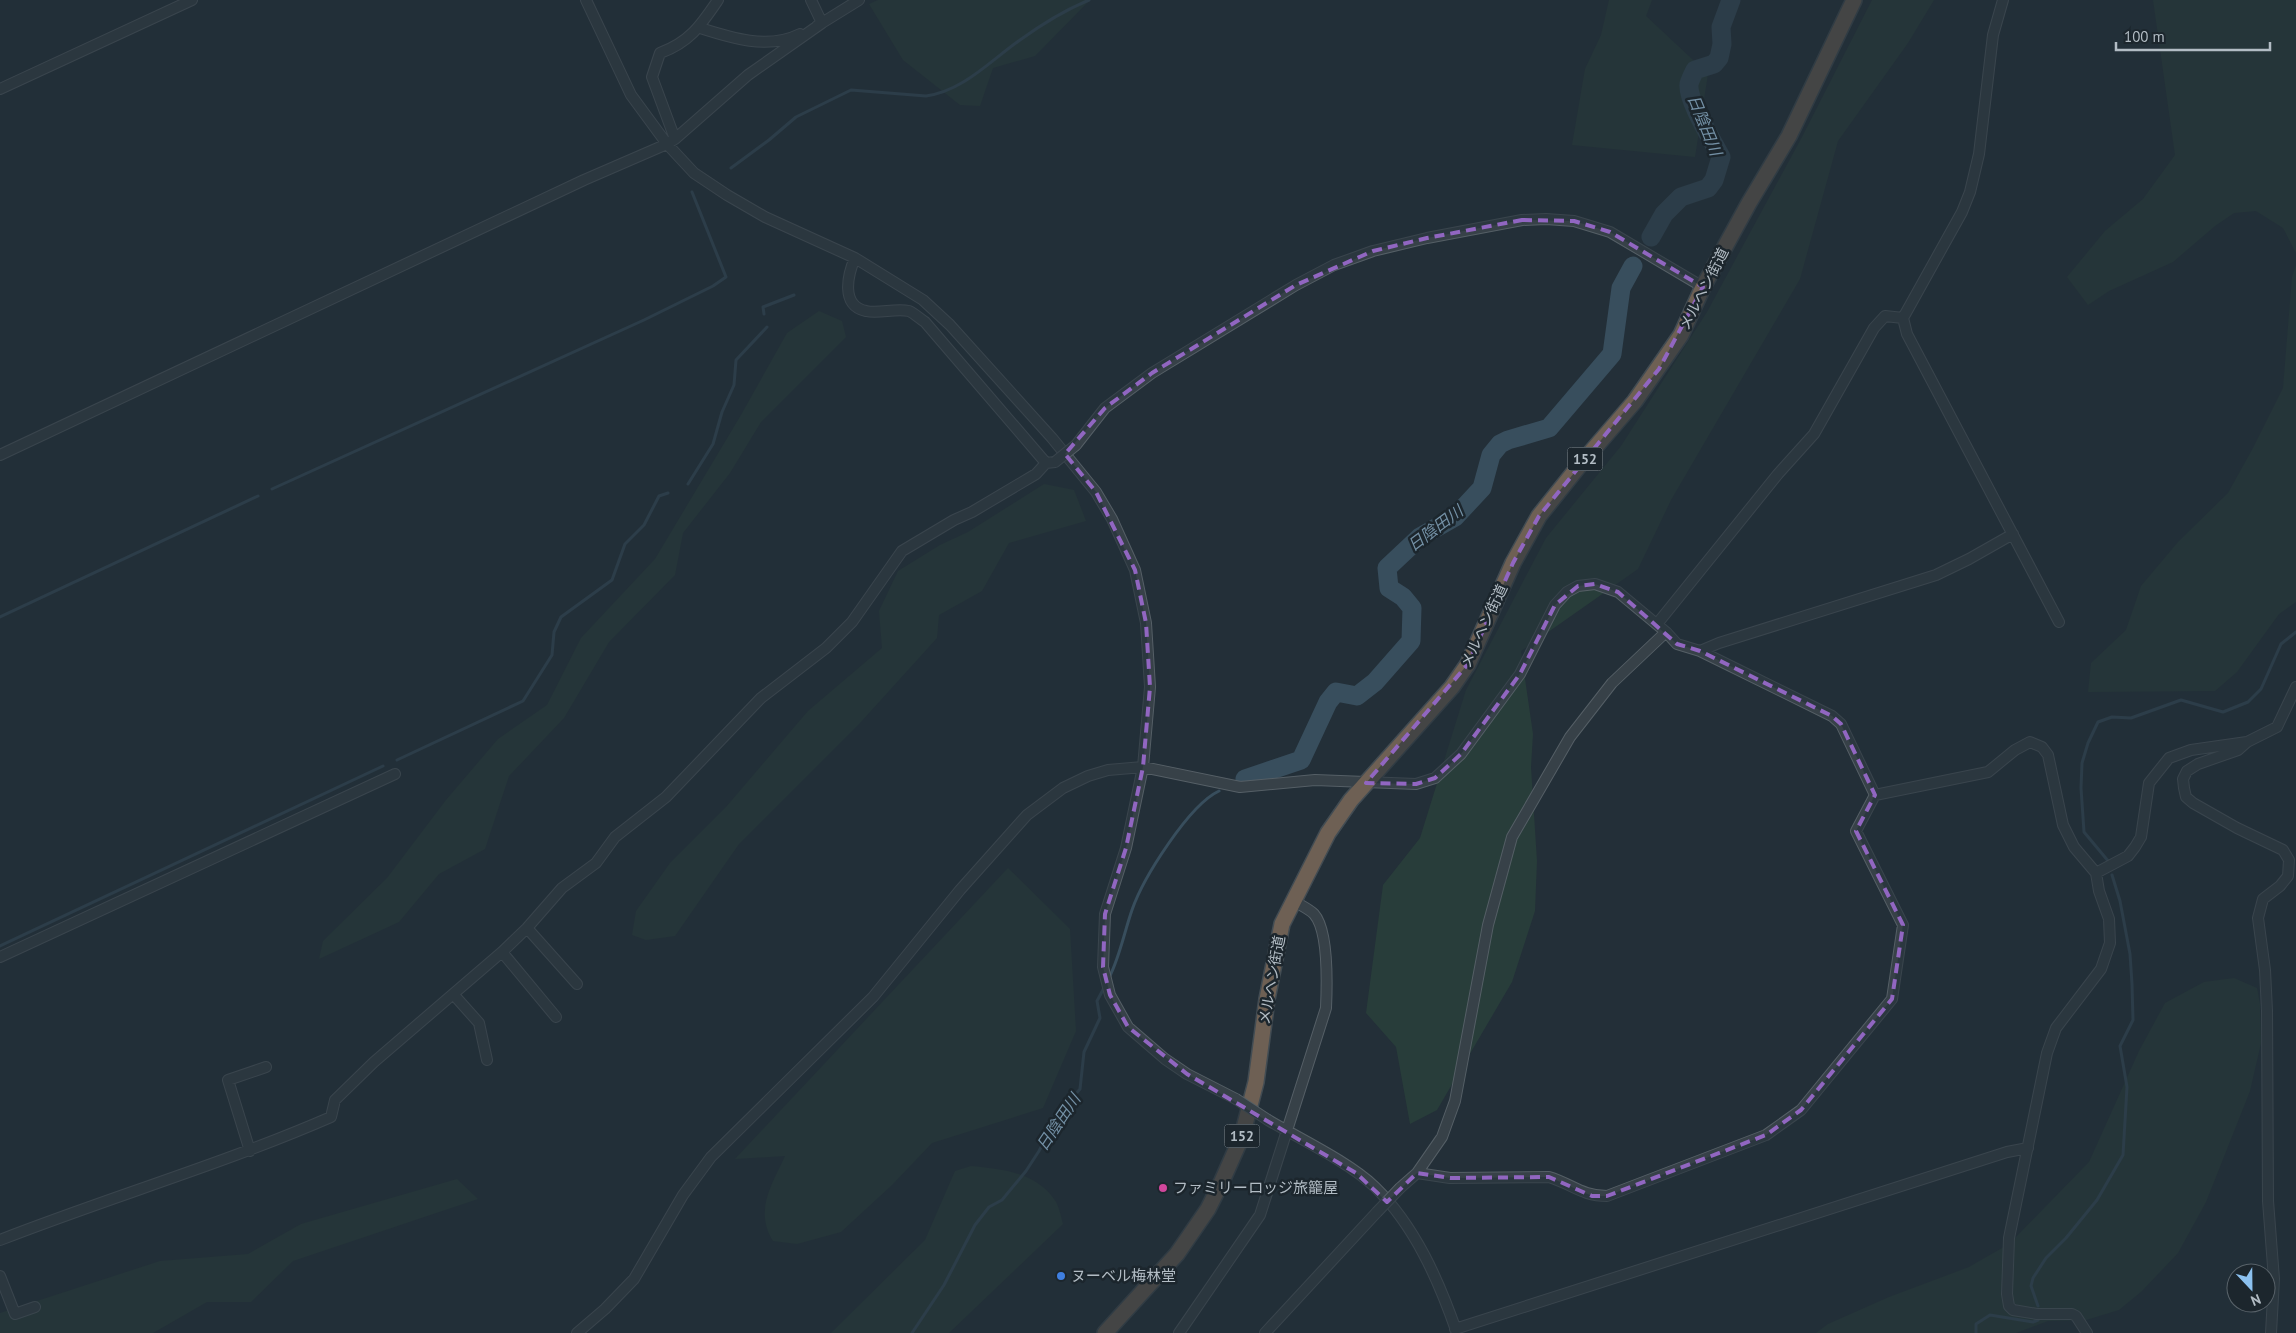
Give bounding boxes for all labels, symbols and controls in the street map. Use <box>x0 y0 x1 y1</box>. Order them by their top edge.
scale bar <box>2116 20 2270 52</box>
text: 100 m <box>2124 27 2165 46</box>
water label: 日陰田川 <box>1684 92 1727 160</box>
street label: メルヘン街道 <box>1675 244 1732 333</box>
road number: 152 <box>1568 448 1602 470</box>
water label: 日陰田川 <box>1403 500 1468 555</box>
street label: メルヘン街道 <box>1456 581 1511 671</box>
street label: メルヘン街道 <box>1254 934 1289 1026</box>
water label: 日陰田川 <box>1032 1088 1085 1154</box>
road number: 152 <box>1224 1124 1260 1148</box>
place label: ファミリーロッジ旅籠屋 <box>1173 1178 1338 1197</box>
marker: ファミリーロッジ旅籠屋 <box>1157 1182 1169 1194</box>
north arrow <box>2226 1263 2276 1313</box>
place label: ヌーベル梅林堂 <box>1071 1266 1176 1285</box>
marker: ヌーベル梅林堂 <box>1055 1270 1067 1282</box>
text: N <box>2248 1290 2264 1310</box>

